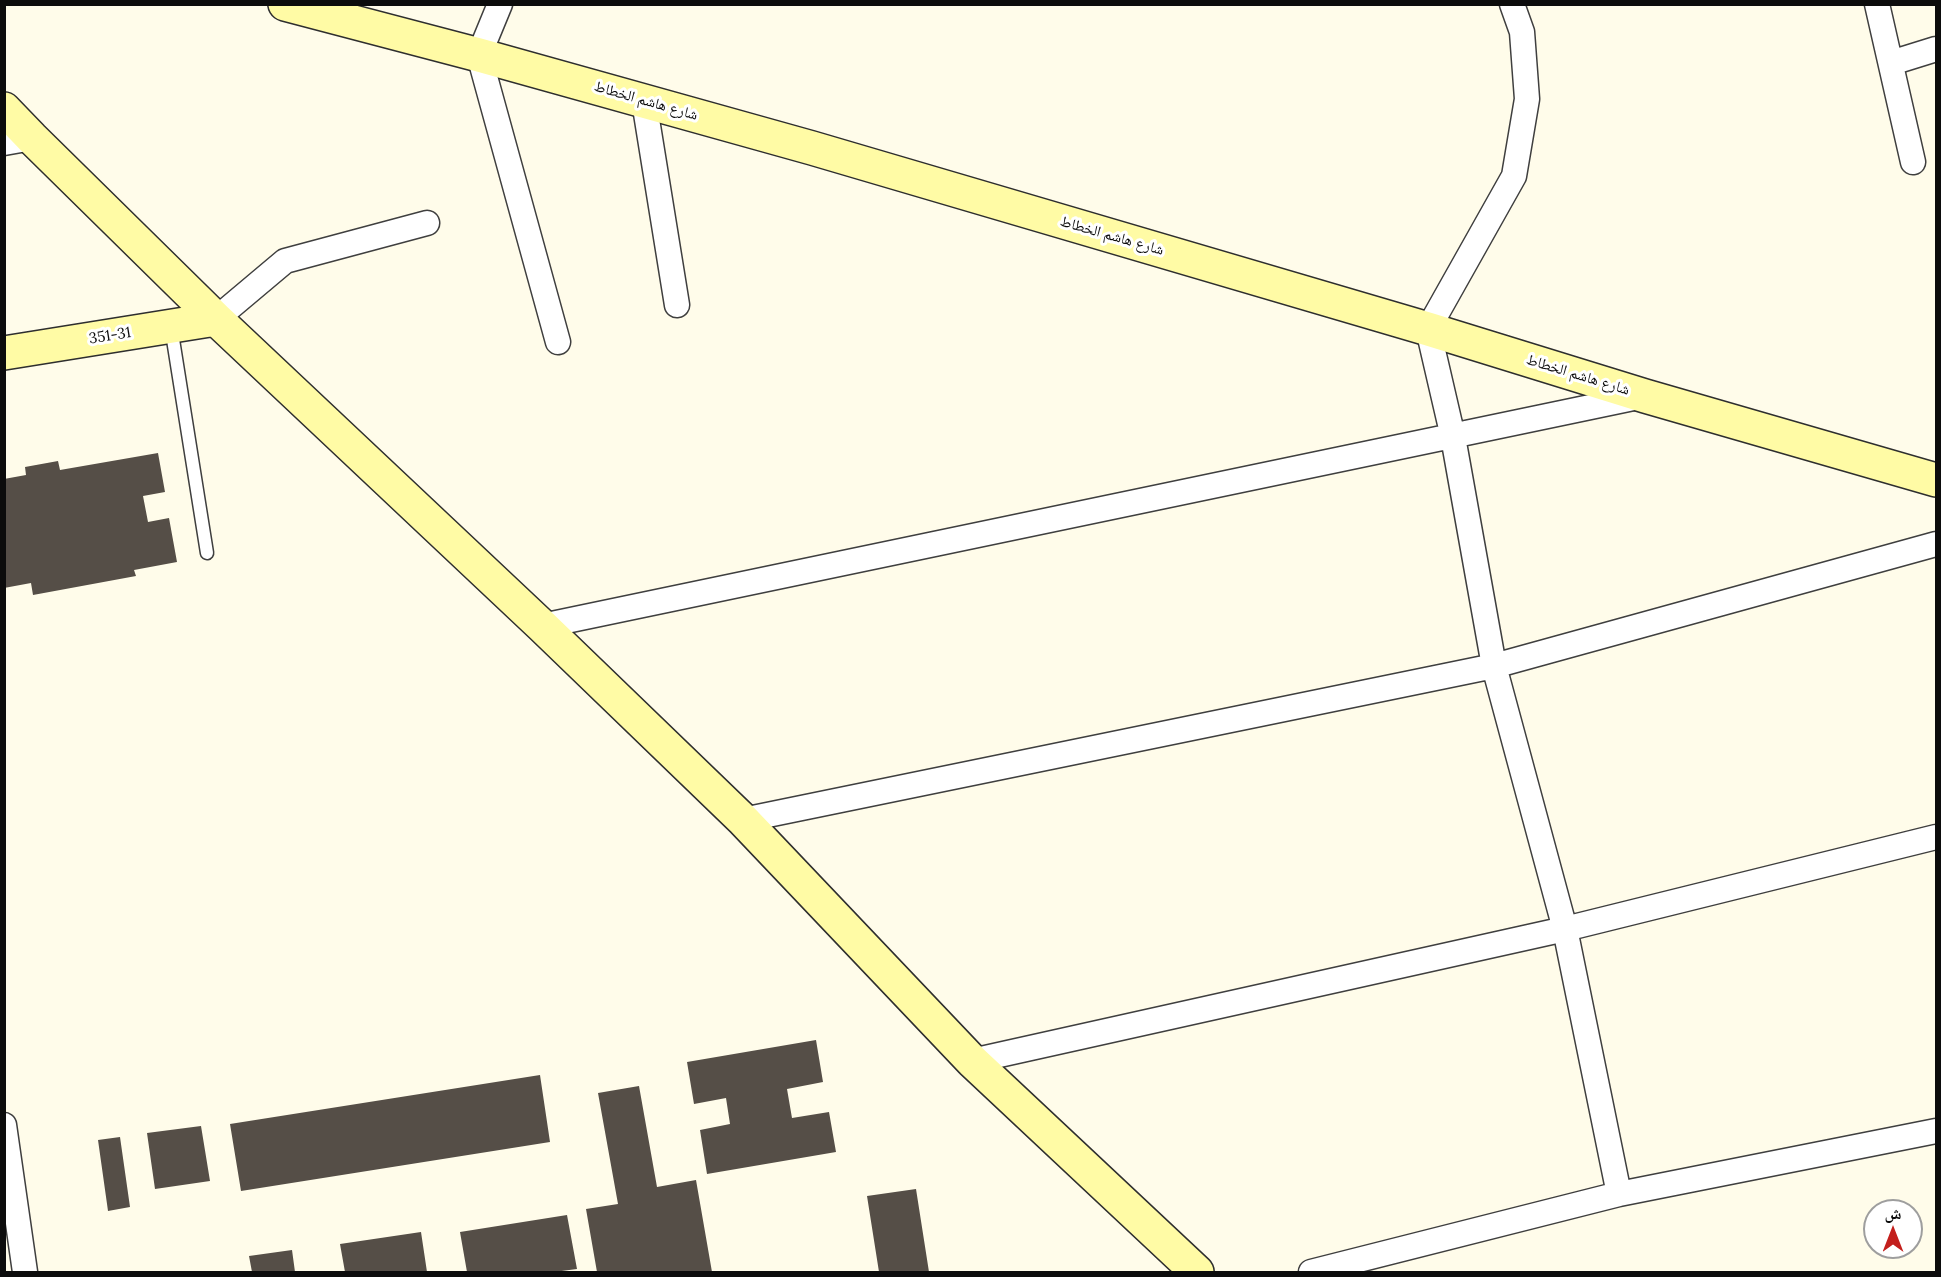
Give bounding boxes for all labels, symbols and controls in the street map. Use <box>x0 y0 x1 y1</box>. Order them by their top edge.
street label: شارع هاشم الخطاط <box>592 78 700 124</box>
street label: شارع هاشم الخطاط <box>1058 213 1166 259</box>
street label: 351-31 <box>88 324 132 348</box>
street label: شارع هاشم الخطاط <box>1524 351 1632 399</box>
north arrow <box>1863 1199 1923 1259</box>
text: ش <box>1885 1203 1901 1223</box>

